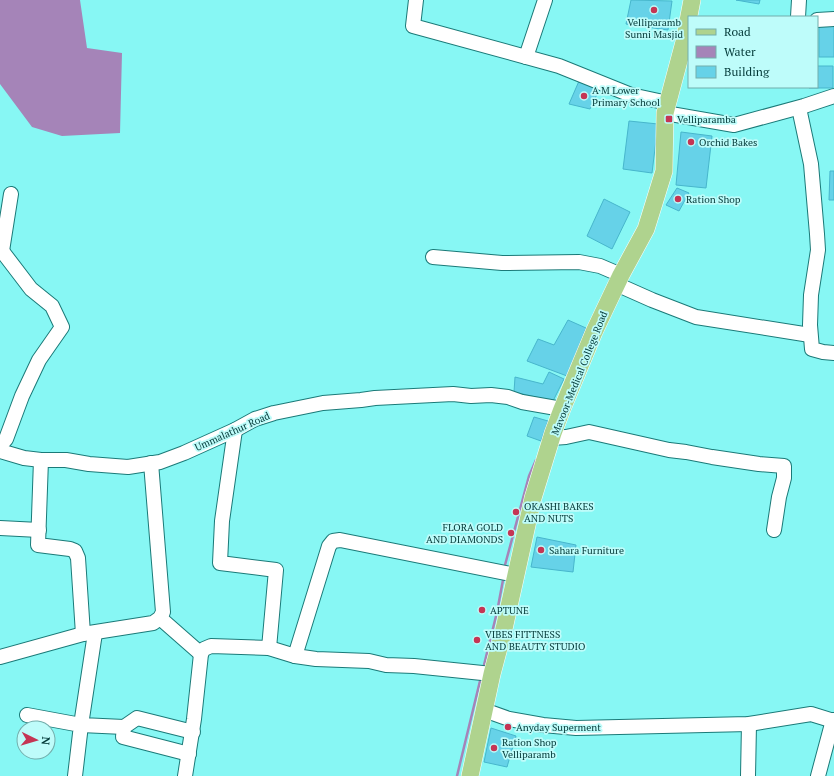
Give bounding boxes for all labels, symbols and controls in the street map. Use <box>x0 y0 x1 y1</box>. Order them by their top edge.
marker: Velliparamb Sunni Masjid <box>649 5 659 15</box>
place label: Velliparamb Sunni Masjid <box>625 16 683 41</box>
legend <box>688 16 818 88</box>
text: Road <box>724 24 751 39</box>
text: Water <box>724 44 756 59</box>
text: Building <box>724 64 770 79</box>
place label: A M Lower Primary School <box>592 84 660 109</box>
marker: A M Lower Primary School <box>579 91 589 101</box>
place label: Velliparamba <box>677 113 736 126</box>
marker: Velliparamba <box>664 114 674 124</box>
place label: Orchid Bakes <box>699 136 757 149</box>
marker: Orchid Bakes <box>686 137 696 147</box>
place label: Ration Shop <box>686 193 741 206</box>
marker: Ration Shop <box>673 194 683 204</box>
street label: Mavoor-Medical College Road <box>549 309 610 437</box>
street label: Ummalathur Road <box>193 409 272 454</box>
place label: OKASHI BAKES AND NUTS <box>524 500 594 525</box>
marker: OKASHI BAKES AND NUTS <box>511 507 521 517</box>
place label: FLORA GOLD AND DIAMONDS <box>426 521 503 546</box>
marker: FLORA GOLD AND DIAMONDS <box>506 528 516 538</box>
place label: Sahara Furniture <box>549 544 624 557</box>
marker: Sahara Furniture <box>536 545 546 555</box>
place label: APTUNE <box>490 604 529 617</box>
marker: APTUNE <box>477 605 487 615</box>
place label: VIBES FITTNESS AND BEAUTY STUDIO <box>485 628 586 653</box>
marker: VIBES FITTNESS AND BEAUTY STUDIO <box>472 635 482 645</box>
north arrow <box>16 720 56 760</box>
place label: Anyday Superment <box>516 721 601 734</box>
marker: Anyday Superment <box>503 722 513 732</box>
text: N <box>39 736 53 746</box>
place label: Ration Shop Velliparamb <box>502 736 557 761</box>
marker: Ration Shop Velliparamb <box>489 743 499 753</box>

